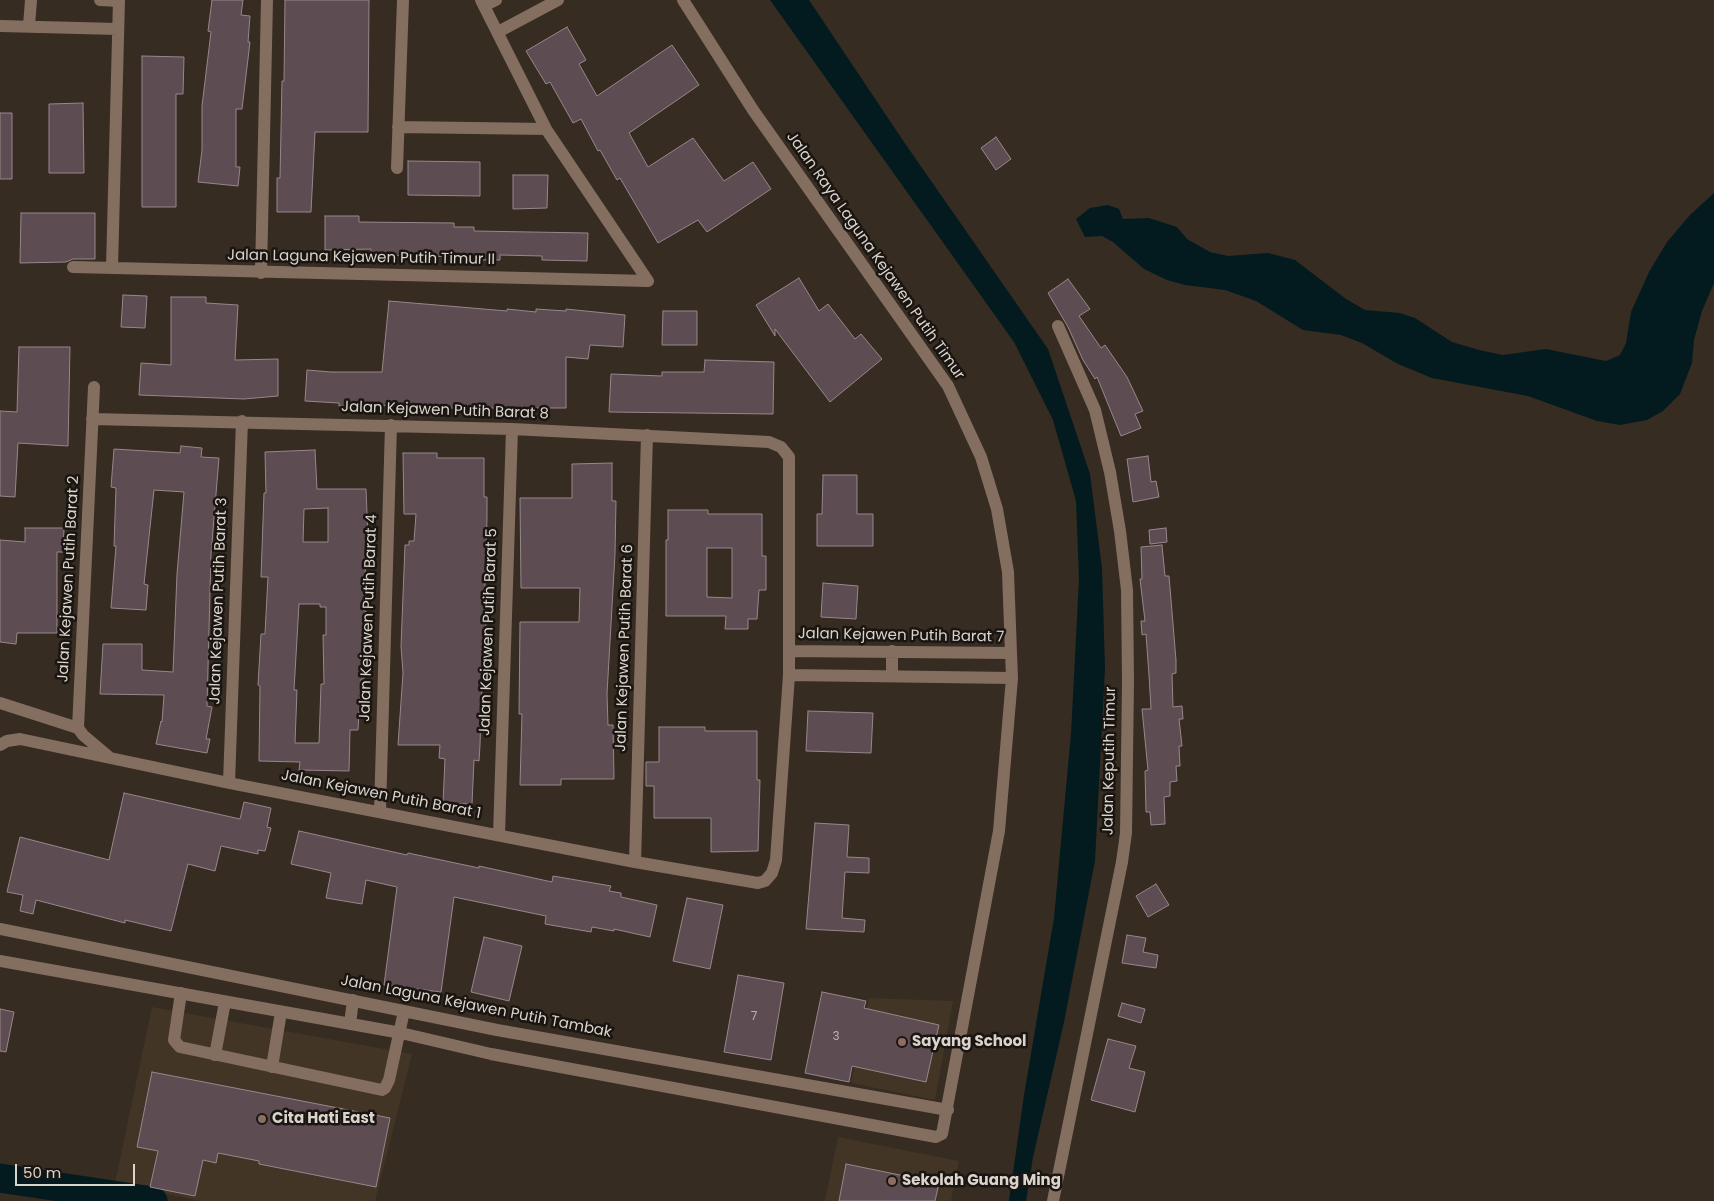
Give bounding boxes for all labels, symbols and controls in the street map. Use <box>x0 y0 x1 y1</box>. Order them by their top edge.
street label: Jalan Raya Laguna Kejawen Putih Timur <box>782 129 968 383</box>
street label: Jalan Laguna Kejawen Putih Timur II <box>227 247 495 269</box>
street label: Jalan Kejawen Putih Barat 8 <box>341 398 549 424</box>
street label: Jalan Kejawen Putih Barat 2 <box>55 475 83 683</box>
street label: Jalan Kejawen Putih Barat 3 <box>206 497 232 705</box>
street label: Jalan Kejawen Putih Barat 4 <box>356 514 382 722</box>
street label: Jalan Kejawen Putih Barat 5 <box>476 528 502 736</box>
street label: Jalan Kejawen Putih Barat 6 <box>612 544 638 752</box>
street label: Jalan Kejawen Putih Barat 7 <box>798 625 1004 647</box>
street label: Jalan Keputih Timur <box>1100 686 1120 836</box>
street label: Jalan Kejawen Putih Barat 1 <box>280 767 482 823</box>
street label: Jalan Laguna Kejawen Putih Tambak <box>339 972 613 1042</box>
house number: 7 <box>751 1010 757 1024</box>
house number: 3 <box>832 1030 840 1044</box>
place label: Sayang School <box>912 1033 1026 1051</box>
marker: Sayang School <box>896 1036 908 1048</box>
place label: Cita Hati East <box>272 1110 375 1128</box>
marker: Cita Hati East <box>256 1113 268 1125</box>
scale bar <box>18 1154 138 1186</box>
text: 50 m <box>23 1162 61 1183</box>
place label: Sekolah Guang Ming <box>902 1172 1061 1190</box>
marker: Sekolah Guang Ming <box>886 1175 898 1187</box>

